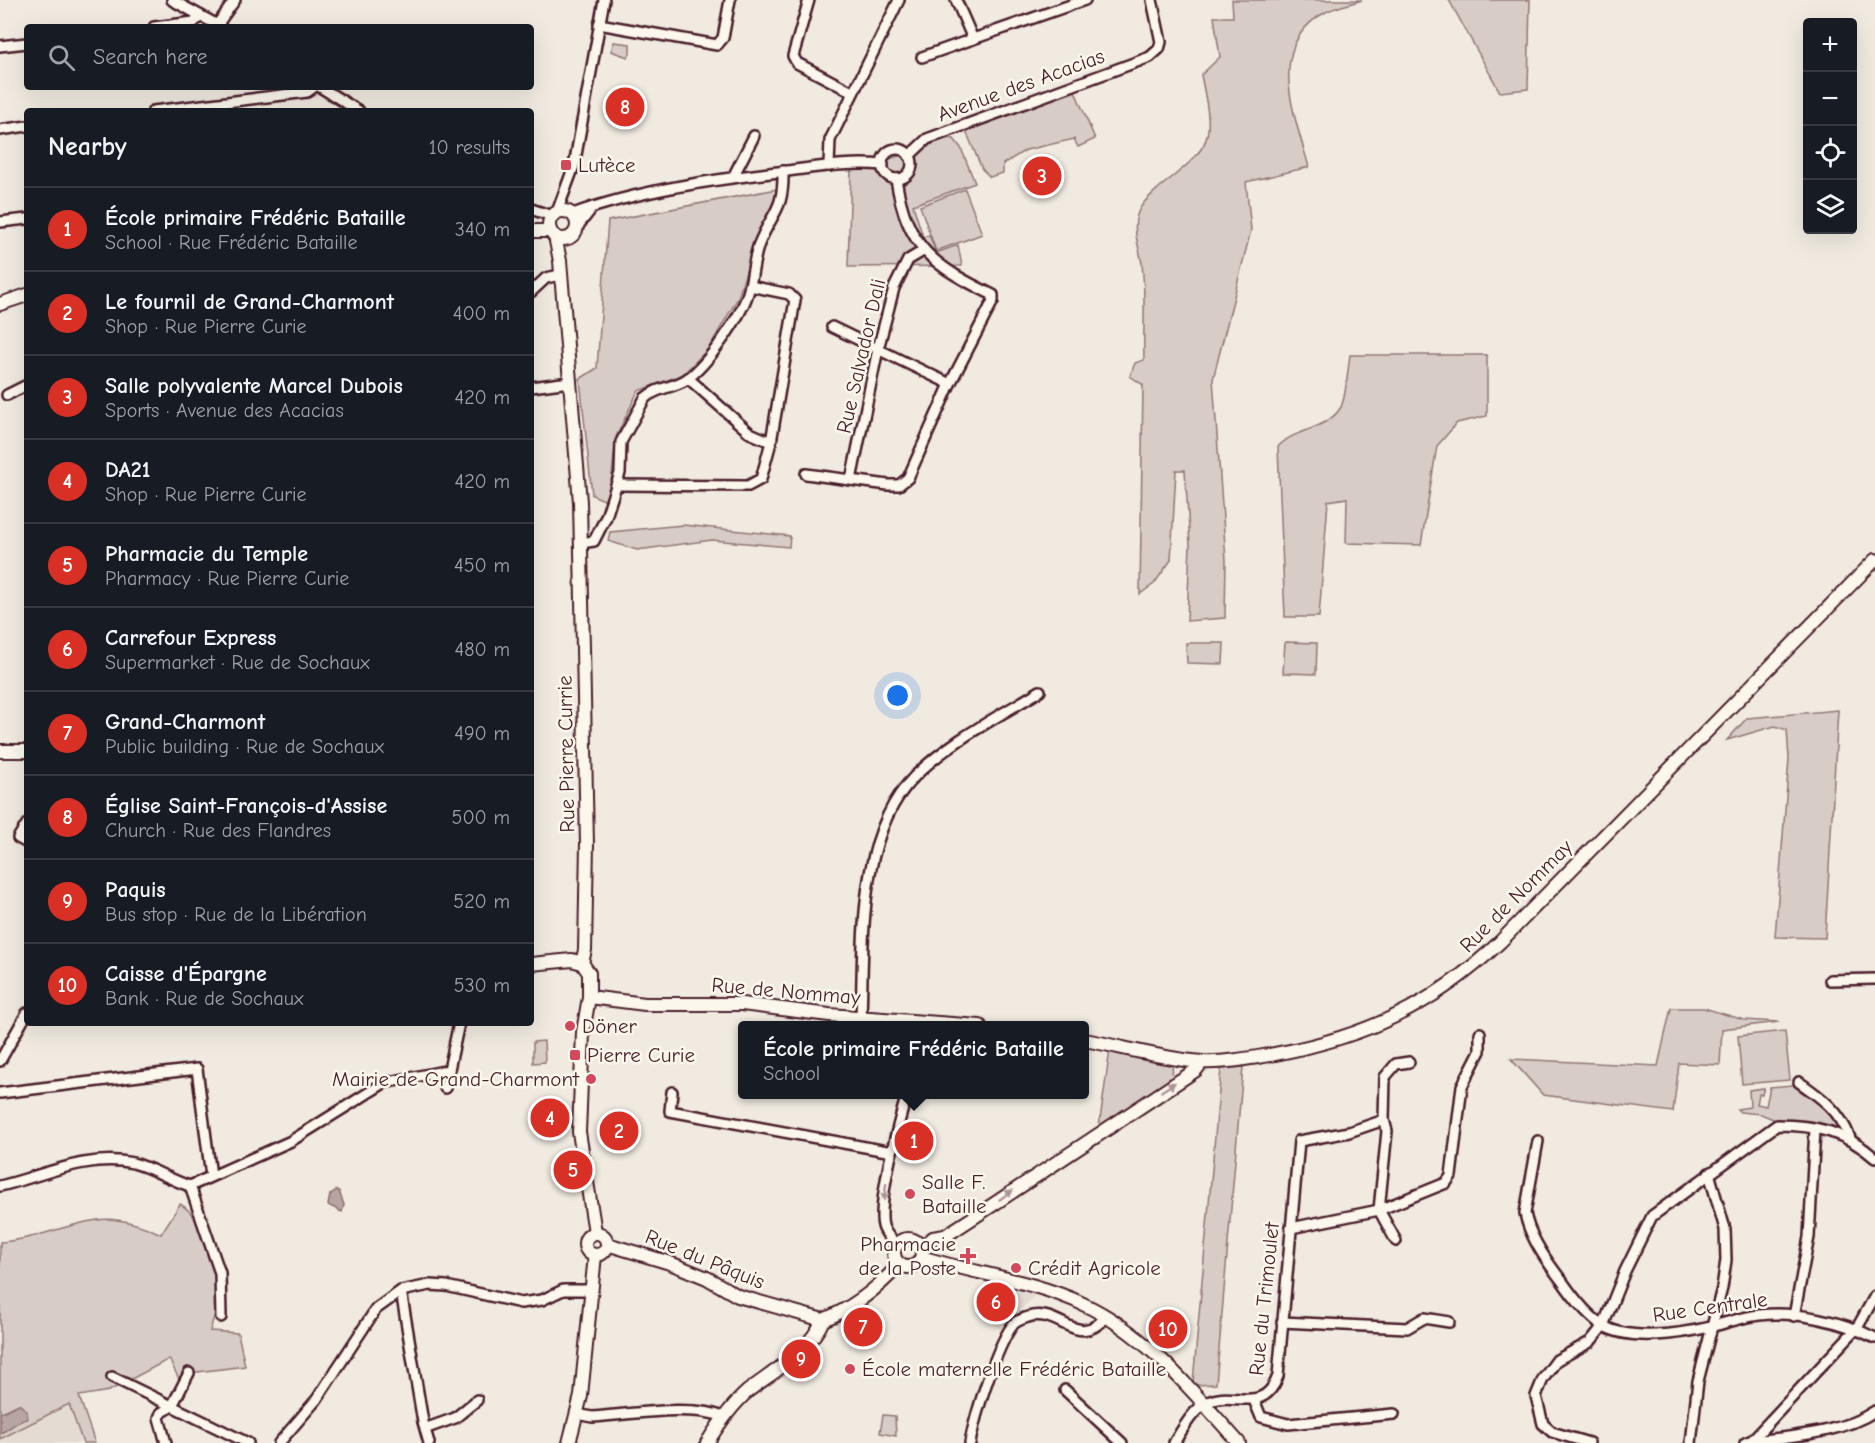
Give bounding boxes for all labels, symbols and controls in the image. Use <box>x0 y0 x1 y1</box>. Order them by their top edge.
map controls <box>1803 18 1857 234</box>
button: + <box>1803 18 1857 72</box>
search box <box>24 24 534 90</box>
icon: search <box>45 41 78 74</box>
text: Search here <box>93 44 208 70</box>
street label: Avenue des Acacias <box>934 44 1108 126</box>
button: − <box>1803 72 1857 126</box>
pin: 8 <box>606 84 644 130</box>
button: locate <box>1803 126 1857 180</box>
text: Nearby <box>48 132 127 162</box>
text: 10 results <box>429 136 510 159</box>
place label: Lutèce <box>578 153 636 177</box>
pin: 3 <box>1022 154 1062 198</box>
marker: Lutèce <box>559 158 573 172</box>
button: layers <box>1803 180 1857 234</box>
text: École primaire Frédéric Bataille <box>105 205 406 231</box>
text: 1 <box>64 218 71 241</box>
text: 340 m <box>455 218 510 241</box>
text: School · Rue Frédéric Bataille <box>105 231 357 254</box>
street label: Rue Salvador Dali <box>832 276 890 436</box>
text: Le fournil de Grand-Charmont <box>105 289 394 315</box>
text: 2 <box>63 302 72 325</box>
text: 400 m <box>453 302 510 325</box>
text: Shop · Rue Pierre Curie <box>105 315 307 338</box>
text: Salle polyvalente Marcel Dubois <box>105 373 403 399</box>
text: 3 <box>63 386 72 409</box>
text: 420 m <box>454 386 510 409</box>
text: Sports · Avenue des Acacias <box>105 399 344 422</box>
text: DA21 <box>105 457 150 483</box>
text: 4 <box>63 470 72 493</box>
text: 420 m <box>454 470 510 493</box>
text: Shop · Rue Pierre Curie <box>105 483 307 506</box>
text: Pharmacie du Temple <box>105 541 308 567</box>
text: 5 <box>62 554 73 577</box>
text: 450 m <box>454 554 510 577</box>
text: Pharmacy · Rue Pierre Curie <box>105 567 349 590</box>
text: Carrefour Express <box>105 625 276 651</box>
text: 6 <box>62 638 73 661</box>
text: 480 m <box>455 638 510 661</box>
text: Supermarket · Rue de Sochaux <box>105 651 370 674</box>
street label: Rue Pierre Currie <box>553 675 579 833</box>
your location <box>883 681 912 710</box>
text: Grand-Charmont <box>105 709 265 735</box>
text: 7 <box>63 722 72 745</box>
text: 490 m <box>454 722 510 745</box>
text: Public building · Rue de Sochaux <box>105 735 384 758</box>
text: Église Saint-François-d'Assise <box>105 793 387 819</box>
text: 8 <box>62 806 73 829</box>
text: 500 m <box>452 806 510 829</box>
text: Church · Rue des Flandres <box>105 819 331 842</box>
street label: Rue de Nommay <box>1455 834 1578 957</box>
text: Paquis <box>105 877 166 903</box>
text: 9 <box>62 890 73 913</box>
text: 520 m <box>453 890 510 913</box>
text: Bus stop · Rue de la Libération <box>105 903 367 926</box>
text: Caisse d'Épargne <box>105 961 267 987</box>
street label: Rue de Nommay <box>711 973 862 1010</box>
text: 10 <box>58 974 77 997</box>
text: 530 m <box>454 974 510 997</box>
text: Bank · Rue de Sochaux <box>105 987 303 1010</box>
place label: Döner <box>582 1014 637 1038</box>
marker: Döner <box>563 1019 577 1033</box>
popup <box>738 1021 1089 1099</box>
text: École primaire Frédéric Bataille <box>763 1036 1064 1062</box>
place label: Pierre Curie <box>587 1043 695 1067</box>
marker: Pierre Curie <box>568 1048 582 1062</box>
text: School <box>763 1062 820 1085</box>
place label: Mairie de Grand-Charmont <box>332 1067 580 1091</box>
marker: Mairie de Grand-Charmont <box>584 1072 598 1086</box>
one-way arrow <box>1159 1081 1175 1093</box>
pin: 4 <box>530 1096 570 1140</box>
pin: 2 <box>600 1108 638 1154</box>
pin: 1 <box>894 1118 934 1164</box>
pin: 5 <box>554 1148 592 1192</box>
place label: Salle F. Bataille <box>922 1170 987 1218</box>
one-way arrow <box>881 1183 890 1202</box>
marker: Salle F. Bataille <box>903 1187 917 1201</box>
one-way arrow <box>998 1190 1013 1202</box>
street label: Rue du Trimoulet <box>1244 1220 1284 1377</box>
street label: Rue du Pâquis <box>642 1224 768 1294</box>
place label: Pharmacie de la Poste <box>858 1232 956 1280</box>
marker: Pharmacie de la Poste <box>961 1249 975 1263</box>
place label: Crédit Agricole <box>1028 1256 1161 1280</box>
marker: Crédit Agricole <box>1009 1261 1023 1275</box>
pin: 6 <box>976 1280 1016 1324</box>
street label: Rue Centrale <box>1651 1287 1769 1327</box>
pin: 7 <box>844 1304 882 1350</box>
pin: 10 <box>1148 1306 1188 1352</box>
pin: 9 <box>782 1336 820 1382</box>
place label: École maternelle Frédéric Bataille <box>862 1357 1166 1381</box>
marker: École maternelle Frédéric Bataille <box>843 1362 857 1376</box>

